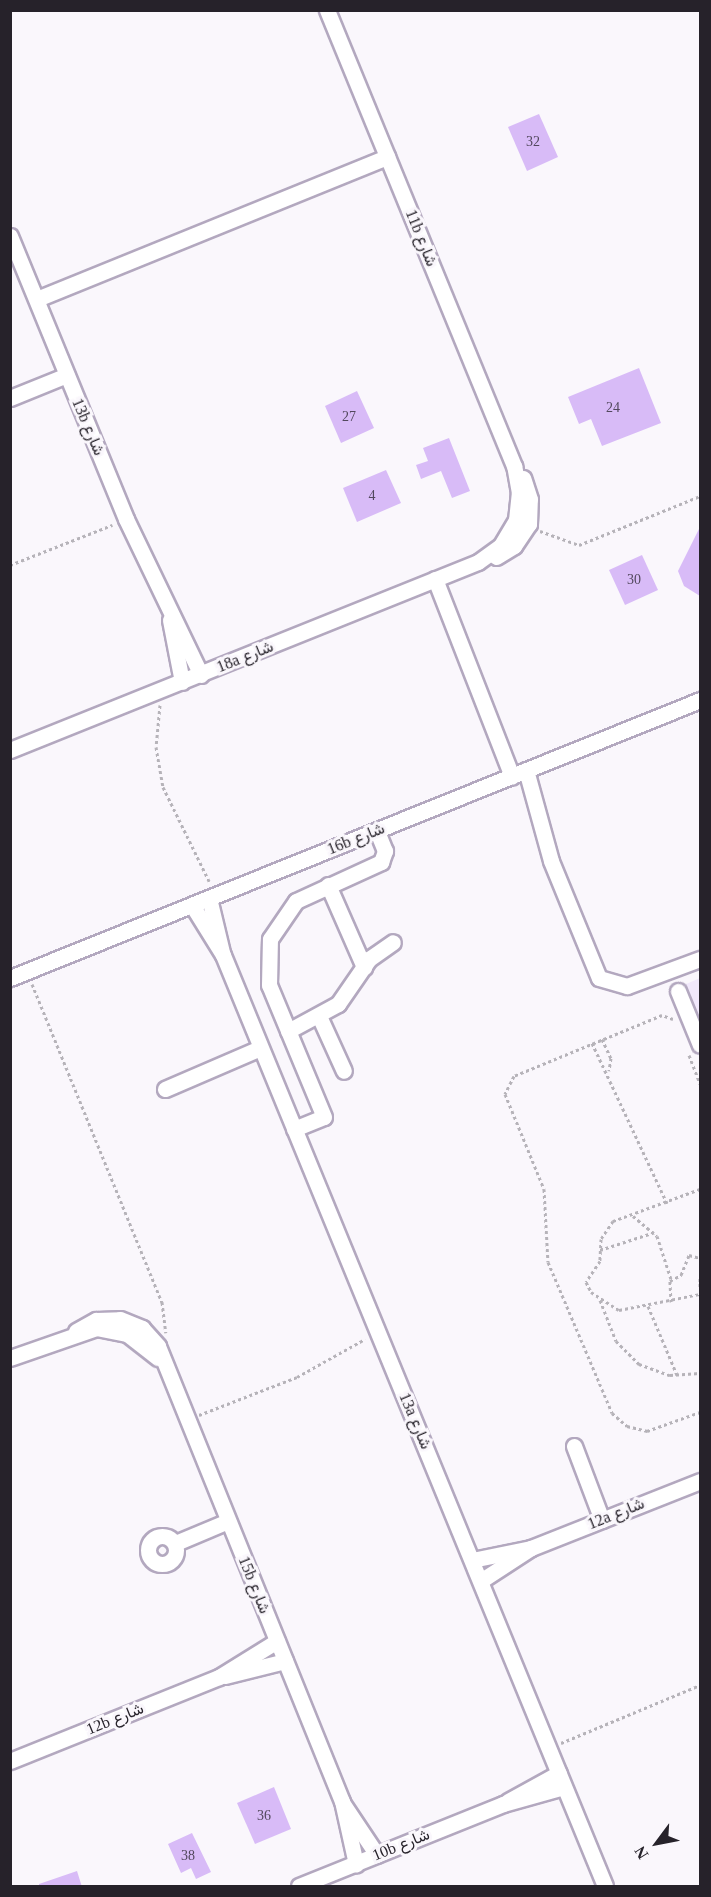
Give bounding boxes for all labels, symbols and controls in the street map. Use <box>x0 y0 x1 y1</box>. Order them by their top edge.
house number: 32 <box>526 134 540 150</box>
street label: 11b شارع <box>401 207 441 269</box>
street label: 13b شارع <box>67 396 109 458</box>
house number: 24 <box>606 400 620 416</box>
house number: 27 <box>342 409 356 425</box>
house number: 4 <box>368 488 376 504</box>
house number: 30 <box>627 572 641 588</box>
street label: 18a شارع <box>214 637 276 677</box>
street label: 16b شارع <box>325 819 387 859</box>
street label: 13a شارع <box>395 1390 435 1452</box>
street label: 12a شارع <box>585 1494 647 1534</box>
street label: 15b شارع <box>234 1554 274 1616</box>
street label: 12b شارع <box>84 1699 146 1739</box>
house number: 36 <box>257 1808 271 1824</box>
north arrow <box>627 1813 687 1873</box>
street label: 10b شارع <box>370 1825 432 1865</box>
text: N <box>631 1843 652 1862</box>
house number: 38 <box>181 1848 195 1864</box>

